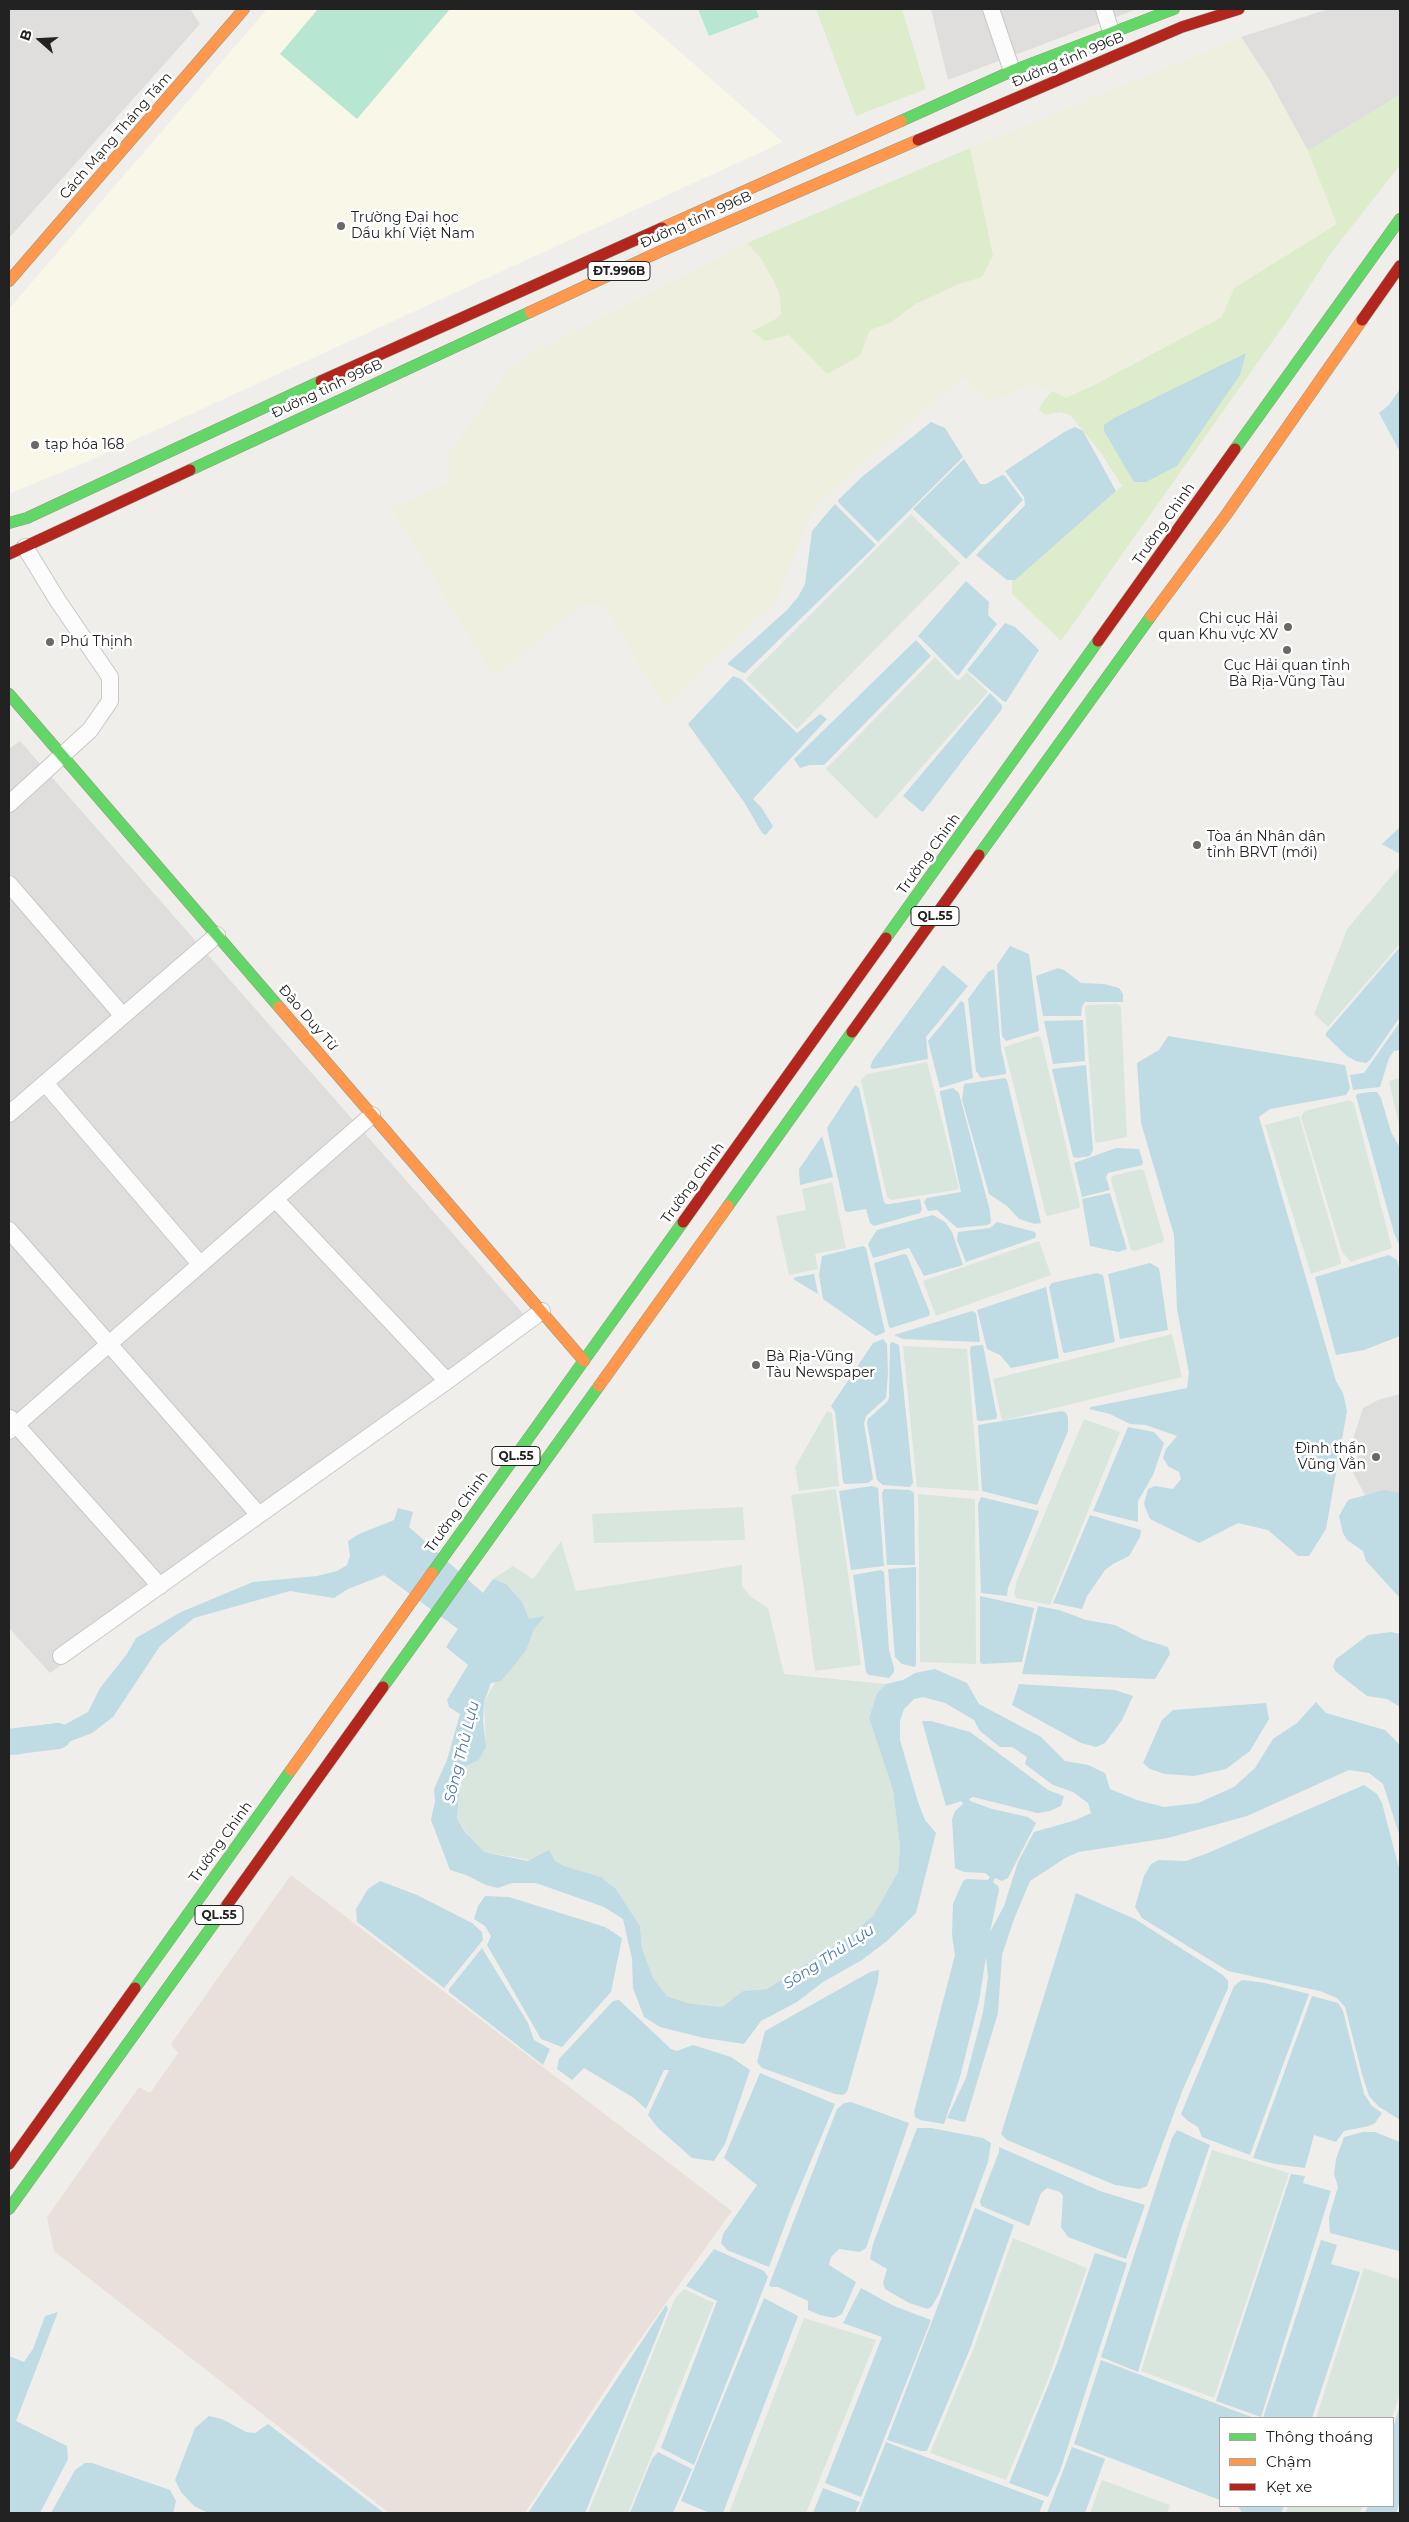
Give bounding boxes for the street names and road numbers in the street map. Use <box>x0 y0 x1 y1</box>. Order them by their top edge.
street label: Đường tỉnh 996B <box>1009 29 1127 91</box>
street label: Cách Mạng Tháng Tám <box>56 69 176 203</box>
street label: Đường tỉnh 996B <box>638 188 754 252</box>
road number: ĐT.996B <box>588 262 650 280</box>
street label: Đường tỉnh 996B <box>269 356 385 422</box>
street label: Trường Chinh <box>1130 480 1198 568</box>
street label: Trường Chinh <box>894 810 964 898</box>
road number: QL.55 <box>911 906 959 926</box>
street label: Đào Duy Từ <box>275 982 341 1054</box>
street label: Trường Chinh <box>658 1139 728 1227</box>
road number: QL.55 <box>492 1446 540 1465</box>
street label: Trường Chinh <box>422 1468 492 1556</box>
street label: Trường Chinh <box>186 1798 256 1886</box>
road number: QL.55 <box>195 1906 243 1924</box>

